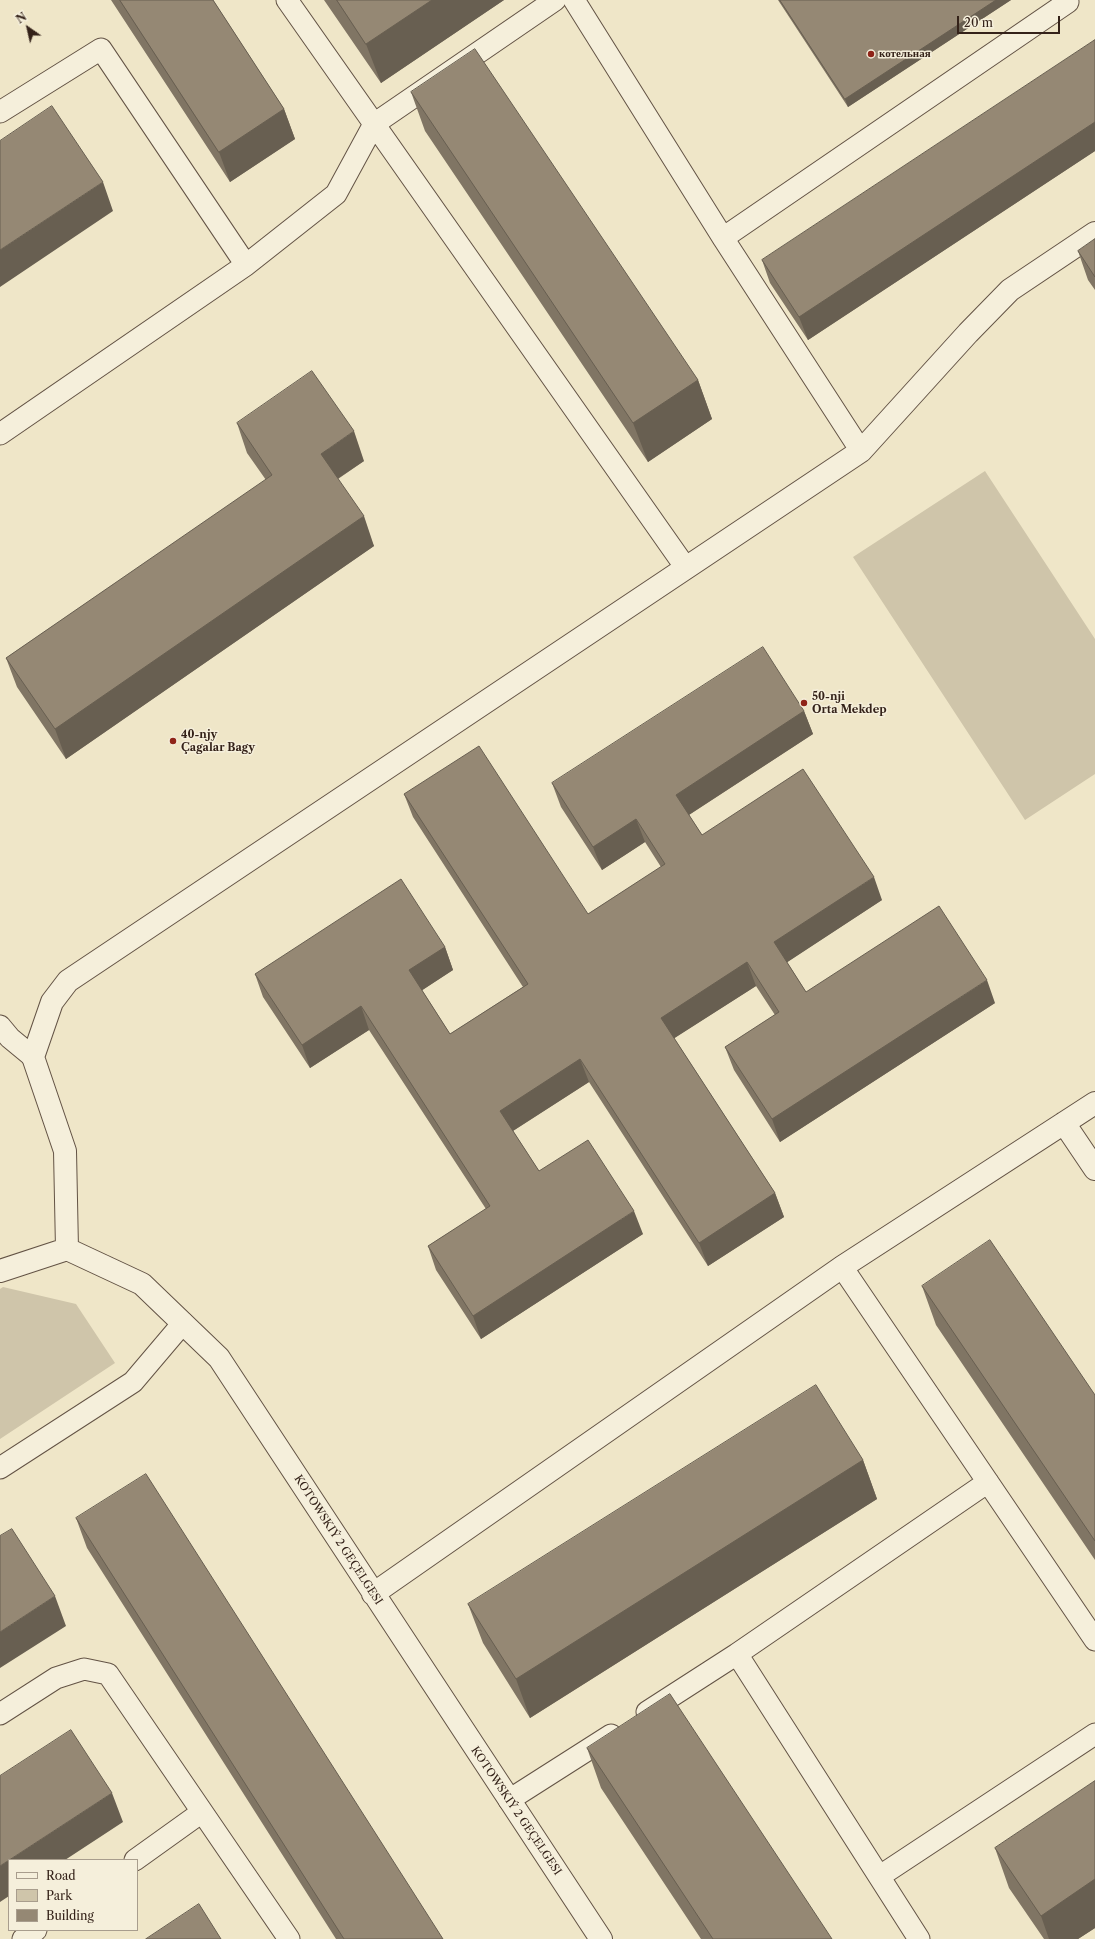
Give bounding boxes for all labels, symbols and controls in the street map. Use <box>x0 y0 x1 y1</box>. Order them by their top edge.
north arrow <box>8 8 48 48</box>
scale bar <box>959 8 1062 34</box>
text: N <box>13 10 29 27</box>
text: 20 m <box>964 15 993 30</box>
place label: котельная <box>879 47 931 61</box>
marker: котельная <box>866 49 876 59</box>
place label: 50-nji Orta Mekdep <box>812 690 887 716</box>
marker: 50-nji Orta Mekdep <box>799 698 809 708</box>
place label: 40-njy Çagalar Bagy <box>181 728 255 754</box>
marker: 40-njy Çagalar Bagy <box>168 736 178 746</box>
street label: KOTOWSKIÝ 2 GEÇELGESI <box>291 1473 385 1607</box>
street label: KOTOWSKIÝ 2 GEÇELGESI <box>468 1744 564 1878</box>
legend <box>8 1859 138 1931</box>
text: Road <box>46 1868 76 1883</box>
text: Park <box>46 1888 72 1903</box>
text: Building <box>46 1908 94 1923</box>

